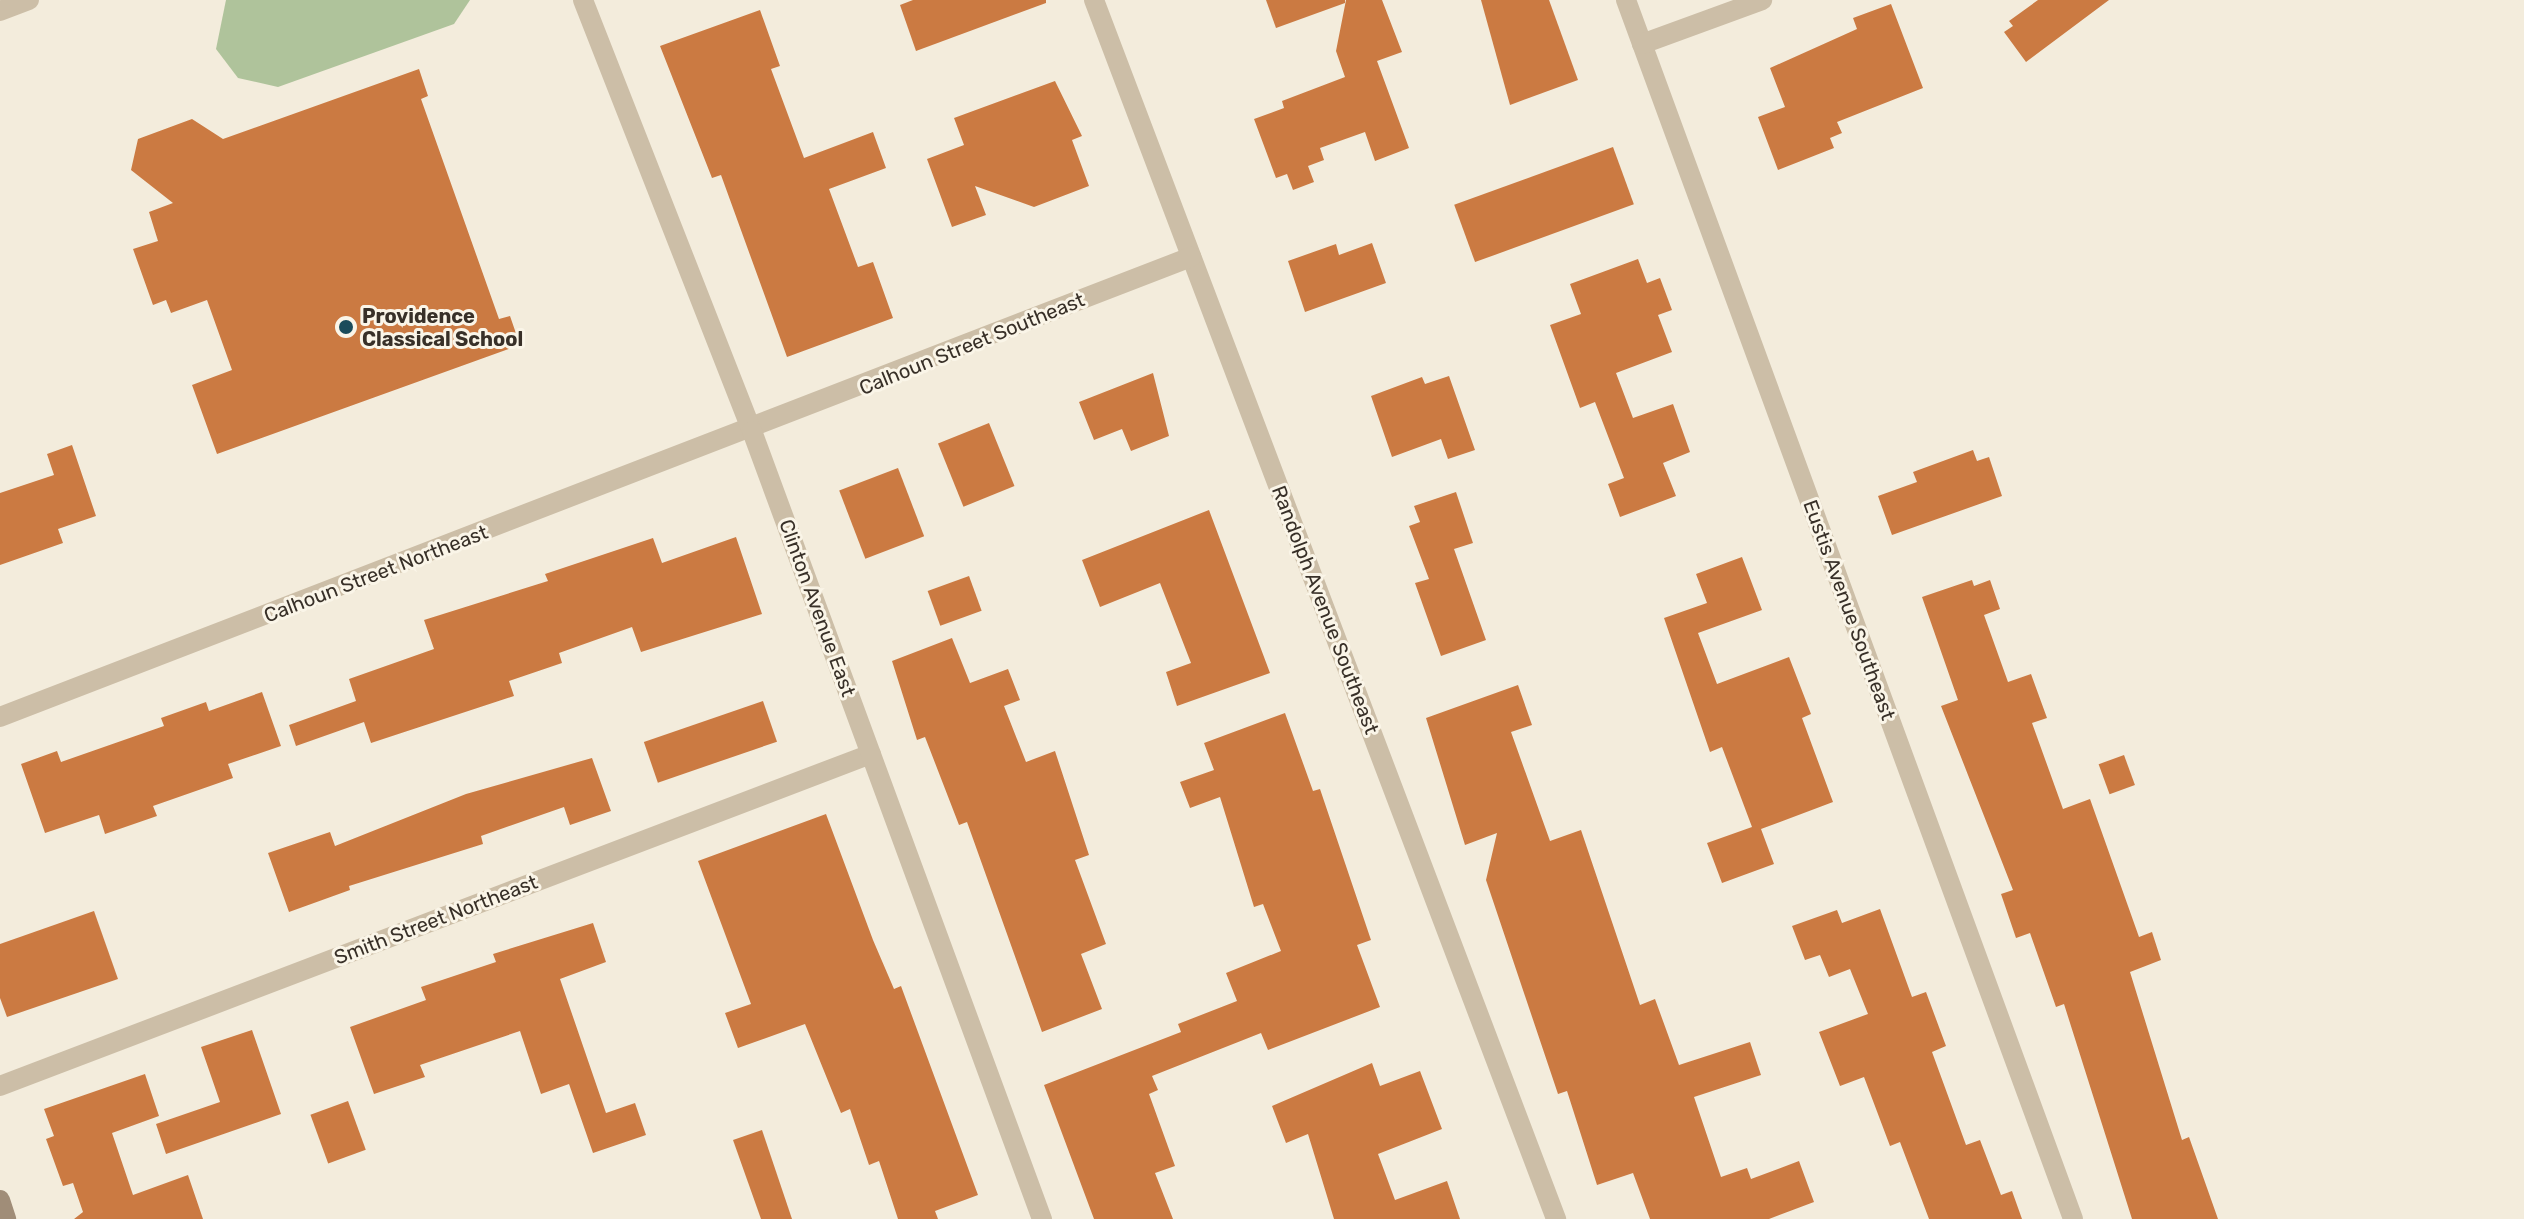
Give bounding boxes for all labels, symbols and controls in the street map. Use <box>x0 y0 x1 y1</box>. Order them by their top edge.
street label: Calhoun Street Southeast <box>856 288 1088 400</box>
place label: Providence Classical School <box>362 304 523 351</box>
marker: Providence Classical School <box>337 318 355 336</box>
street label: Randolph Avenue Southeast <box>1266 482 1384 738</box>
street label: Eustis Avenue Southeast <box>1798 496 1900 724</box>
street label: Clinton Avenue East <box>774 516 860 700</box>
street label: Calhoun Street Northeast <box>261 520 491 628</box>
street label: Smith Street Northeast <box>331 870 541 970</box>

